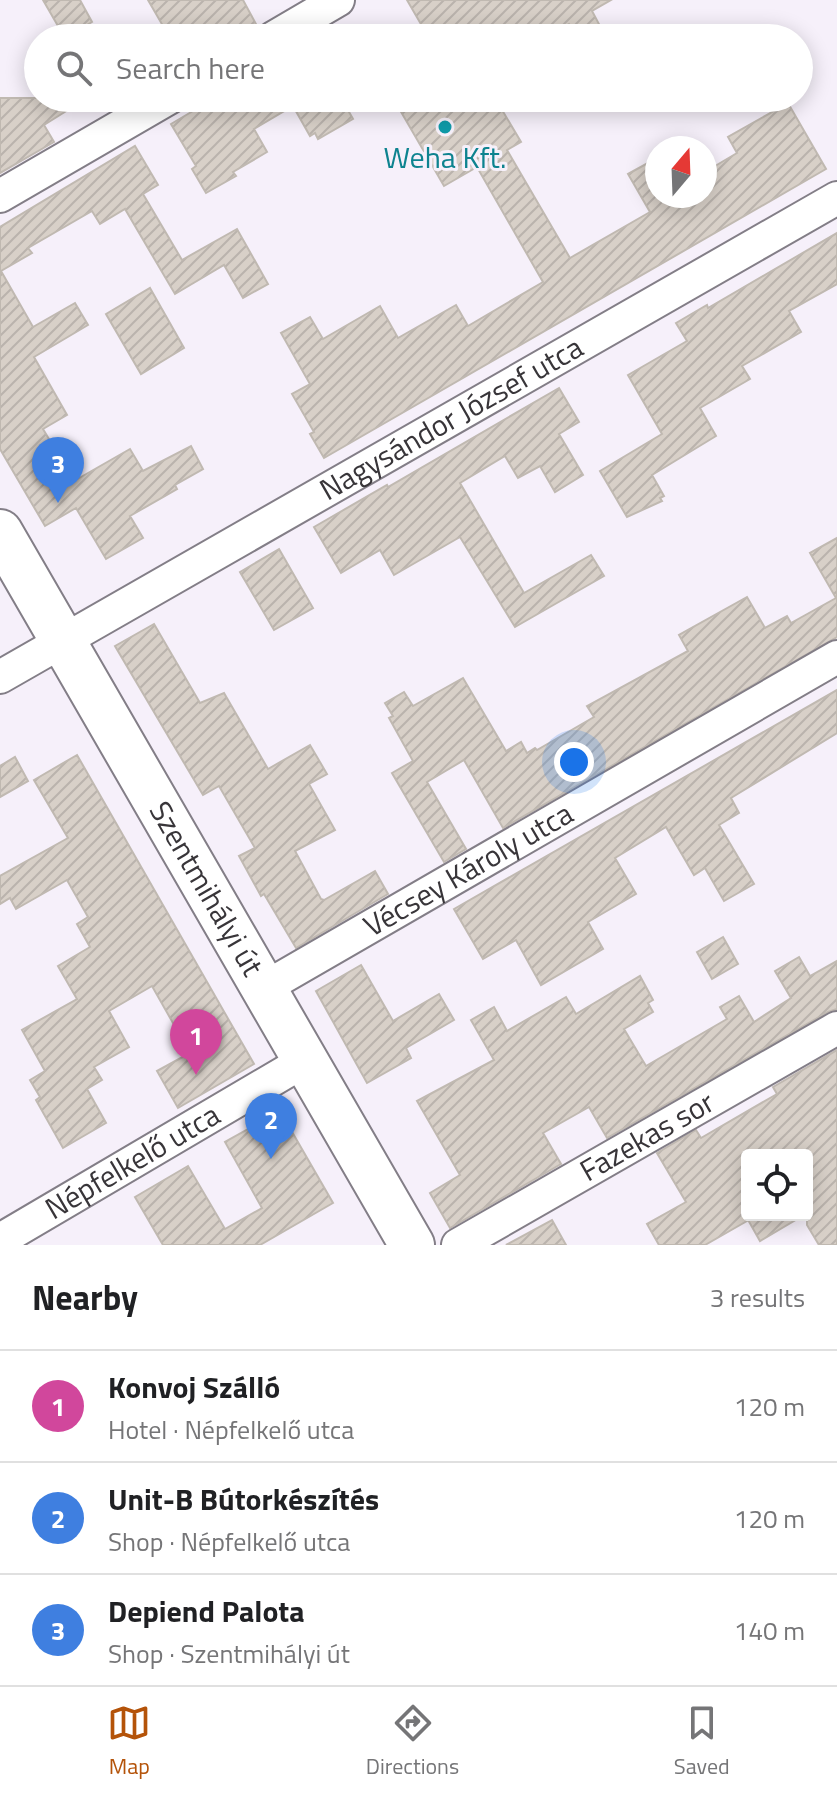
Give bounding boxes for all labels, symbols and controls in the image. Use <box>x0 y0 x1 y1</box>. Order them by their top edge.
search box <box>24 24 813 112</box>
text: Search here <box>116 45 265 91</box>
icon: search <box>52 46 96 90</box>
marker: Weha Kft. <box>436 118 454 136</box>
place label: Weha Kft. <box>384 134 506 180</box>
north arrow <box>645 136 717 208</box>
street label: Nagysándor József utca <box>310 324 591 512</box>
pin: 3 <box>32 437 84 503</box>
your location <box>554 742 594 782</box>
street label: Vécsey Károly utca <box>354 790 581 948</box>
street label: Szentmihályi út <box>138 792 276 985</box>
pin: 1 <box>170 1009 222 1075</box>
street label: Fazekas sor <box>571 1079 723 1193</box>
street label: Népfelkelő utca <box>36 1092 228 1231</box>
pin: 2 <box>245 1093 297 1159</box>
map controls <box>741 1149 813 1221</box>
button: locate <box>741 1149 813 1221</box>
text: Nearby <box>32 1271 138 1323</box>
text: 3 results <box>710 1278 805 1317</box>
text: Konvoj Szálló <box>108 1364 280 1410</box>
text: 1 <box>51 1387 65 1426</box>
text: 120 m <box>734 1387 805 1426</box>
text: Hotel · Népfelkelő utca <box>108 1410 354 1449</box>
text: Unit-B Bútorkészítés <box>108 1476 379 1522</box>
text: 2 <box>51 1499 65 1538</box>
text: 120 m <box>734 1499 805 1538</box>
text: Shop · Népfelkelő utca <box>108 1522 350 1561</box>
text: Depiend Palota <box>108 1588 305 1634</box>
text: 3 <box>51 1611 65 1650</box>
text: 140 m <box>734 1611 805 1650</box>
text: Shop · Szentmihályi út <box>108 1634 350 1673</box>
tab: Map <box>107 1701 151 1783</box>
tab: Directions <box>366 1701 459 1783</box>
tab: Saved <box>674 1701 730 1783</box>

